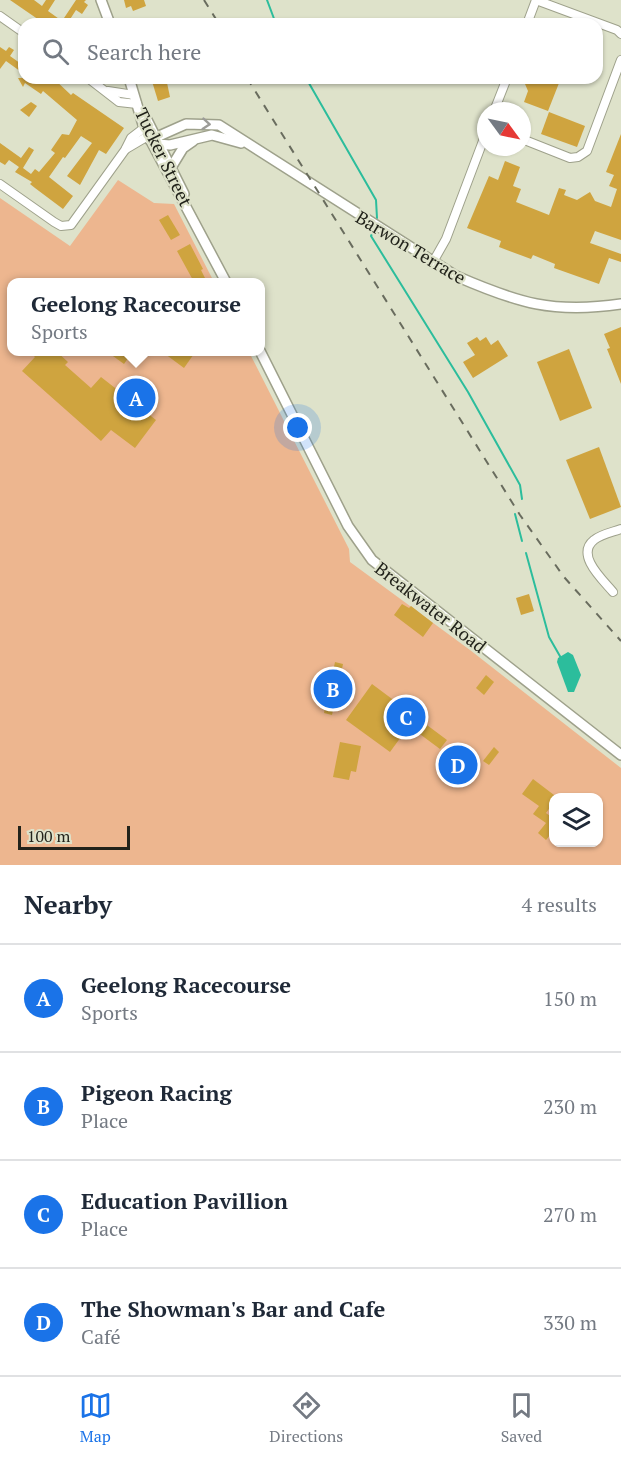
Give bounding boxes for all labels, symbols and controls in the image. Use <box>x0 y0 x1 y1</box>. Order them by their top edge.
search box <box>18 18 603 84</box>
icon: search <box>39 35 72 68</box>
text: Search here <box>87 37 201 66</box>
north arrow <box>477 102 531 156</box>
street label: Tucker Street <box>130 104 198 211</box>
one-way arrow <box>201 117 211 130</box>
street label: Barwon Terrace <box>352 205 470 289</box>
popup <box>7 278 265 356</box>
text: Geelong Racecourse <box>31 289 241 318</box>
text: Sports <box>31 318 88 345</box>
pin: A <box>116 376 156 420</box>
your location <box>283 413 312 442</box>
street label: Breakwater Road <box>371 556 491 658</box>
pin: B <box>314 666 352 712</box>
pin: C <box>386 694 426 740</box>
pin: D <box>438 742 478 788</box>
map controls <box>549 793 603 847</box>
button: layers <box>549 793 603 847</box>
scale bar <box>18 823 130 850</box>
text: 100 m <box>27 825 70 847</box>
text: Nearby <box>24 887 112 921</box>
text: 4 results <box>522 891 597 918</box>
text: Geelong Racecourse <box>81 970 291 999</box>
text: A <box>36 985 51 1012</box>
text: 150 m <box>543 985 597 1012</box>
text: Sports <box>81 999 138 1026</box>
text: Pigeon Racing <box>81 1078 232 1107</box>
text: B <box>37 1093 50 1120</box>
text: 230 m <box>543 1093 597 1120</box>
text: Place <box>81 1107 128 1134</box>
text: Education Pavillion <box>81 1186 288 1215</box>
text: C <box>37 1201 50 1228</box>
text: 270 m <box>543 1201 597 1228</box>
text: Place <box>81 1215 128 1242</box>
text: The Showman's Bar and Cafe <box>81 1294 385 1323</box>
text: D <box>36 1309 51 1336</box>
text: 330 m <box>543 1309 597 1336</box>
text: Café <box>81 1323 121 1350</box>
tab: Map <box>79 1389 112 1447</box>
tab: Directions <box>269 1389 343 1447</box>
tab: Saved <box>501 1389 542 1447</box>

